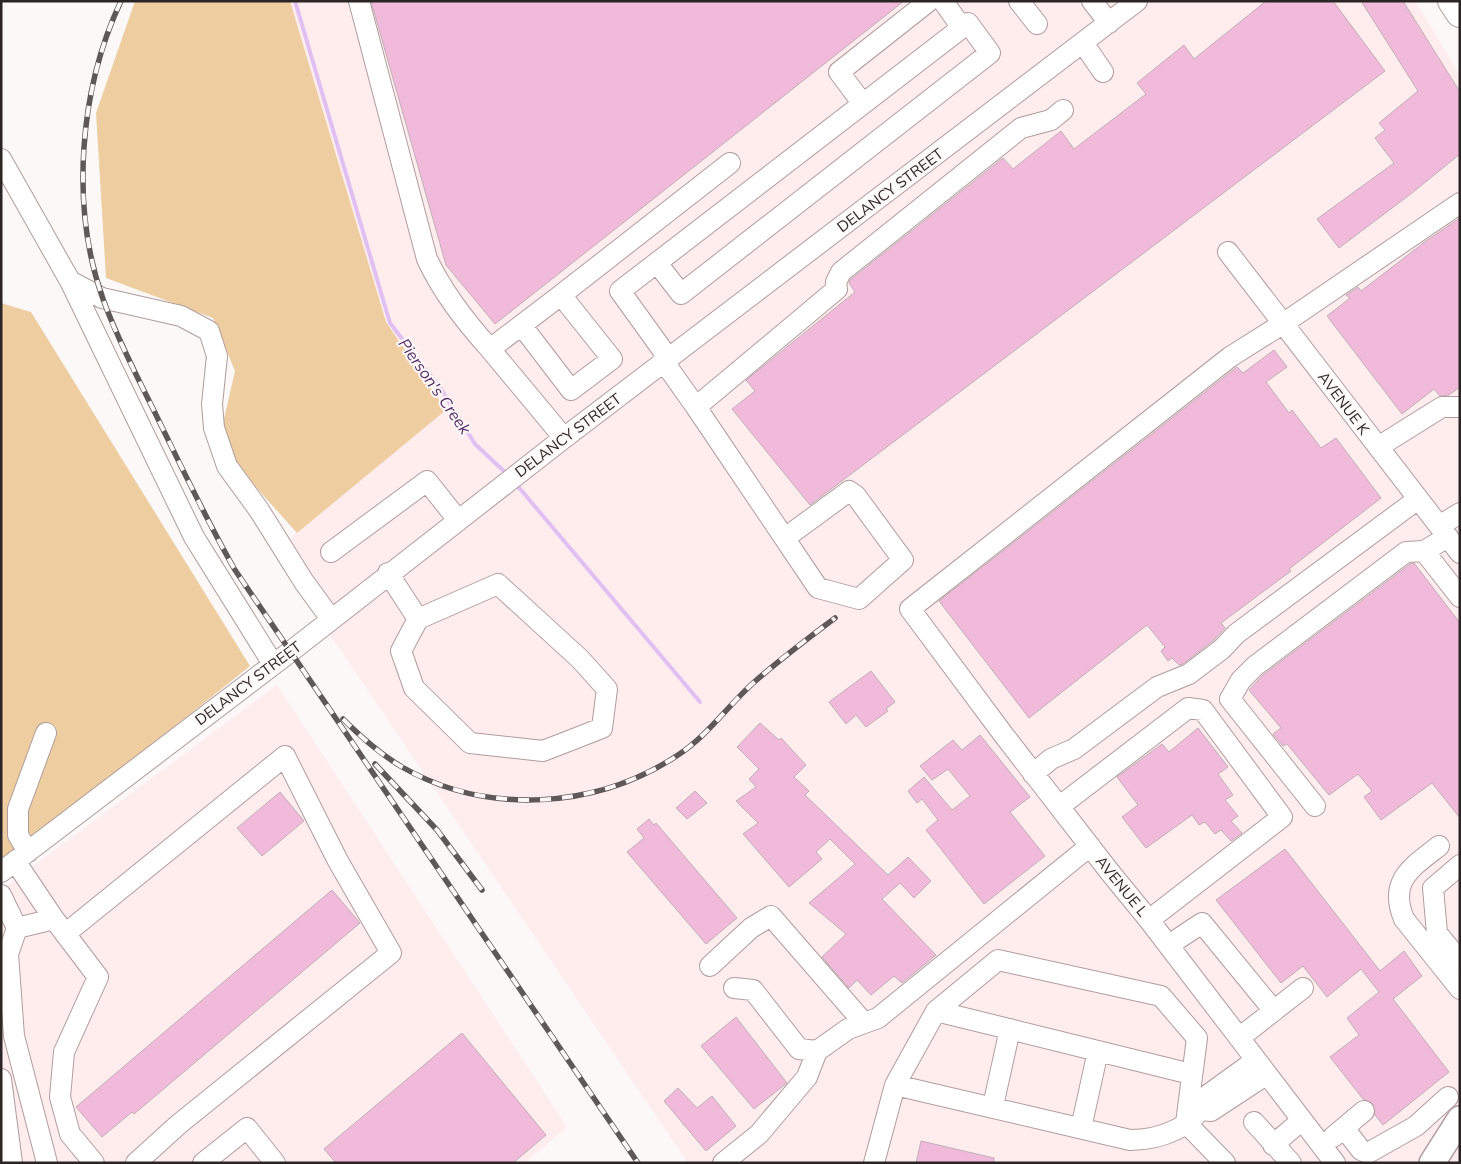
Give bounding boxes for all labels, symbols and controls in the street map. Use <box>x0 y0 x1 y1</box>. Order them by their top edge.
street label: DELANCY STREET <box>833 144 947 236</box>
water label: Pierson's Creek <box>394 334 476 439</box>
street label: AVENUE K <box>1314 368 1374 439</box>
street label: DELANCY STREET <box>511 389 625 481</box>
street label: DELANCY STREET <box>191 637 305 729</box>
street label: AVENUE L <box>1092 852 1152 920</box>

